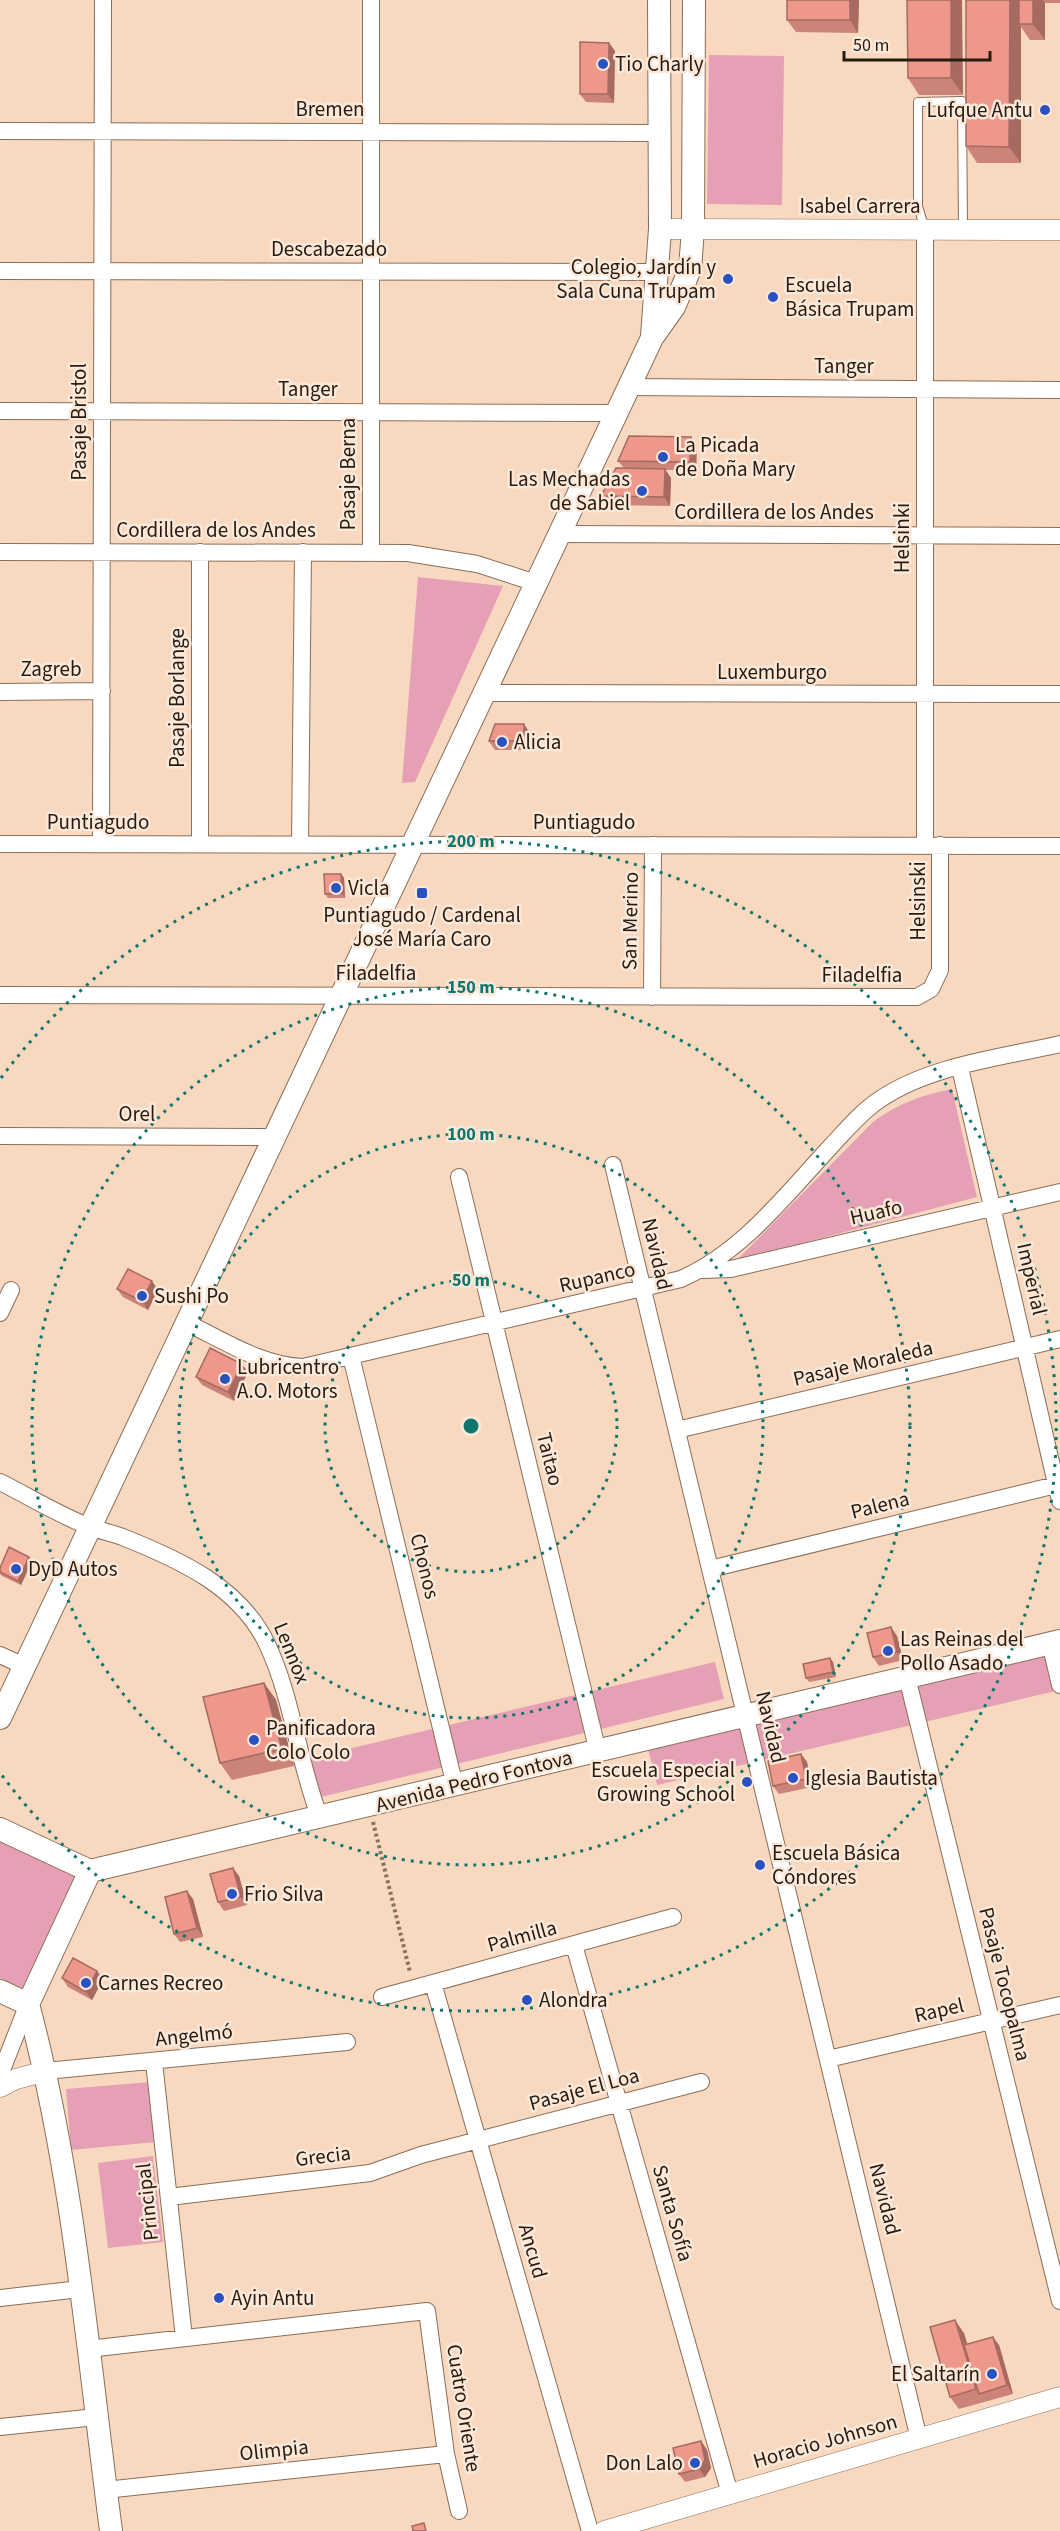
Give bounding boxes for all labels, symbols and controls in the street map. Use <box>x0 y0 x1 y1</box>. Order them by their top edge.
scale bar <box>844 24 990 62</box>
text: 50 m <box>853 33 889 58</box>
place label: Tio Charly <box>615 49 704 79</box>
marker: Tio Charly <box>596 57 610 71</box>
street label: Bremen <box>295 94 365 124</box>
place label: Lufque Antu <box>927 95 1033 125</box>
marker: Lufque Antu <box>1038 103 1052 117</box>
street label: Isabel Carrera <box>799 191 921 221</box>
street label: Descabezado <box>271 234 387 264</box>
place label: Colegio, Jardín y Sala Cuna Trupam <box>556 252 716 306</box>
place label: Escuela Básica Trupam <box>785 270 914 324</box>
marker: Colegio, Jardín y Sala Cuna Trupam <box>721 272 735 286</box>
marker: Escuela Básica Trupam <box>766 290 780 304</box>
street label: Tanger <box>814 351 875 381</box>
street label: Pasaje Bristol <box>64 363 94 481</box>
street label: Tanger <box>278 374 339 404</box>
street label: Pasaje Berna <box>333 418 363 530</box>
place label: La Picada de Doña Mary <box>675 430 796 484</box>
marker: La Picada de Doña Mary <box>656 450 670 464</box>
place label: Las Mechadas de Sabiel <box>508 464 630 518</box>
marker: Las Mechadas de Sabiel <box>635 484 649 498</box>
street label: Cordillera de los Andes <box>674 497 874 527</box>
street label: Helsinki <box>887 503 917 573</box>
street label: Cordillera de los Andes <box>116 515 316 545</box>
street label: Pasaje Borlange <box>162 628 192 768</box>
street label: Zagreb <box>20 654 82 684</box>
street label: Luxemburgo <box>717 657 827 687</box>
place label: Alicia <box>514 727 561 757</box>
marker: Alicia <box>495 735 509 749</box>
street label: Puntiagudo <box>47 807 149 837</box>
street label: Puntiagudo <box>533 807 635 837</box>
text: 200 m <box>447 829 495 854</box>
street label: Helsinski <box>903 861 933 941</box>
street label: San Merino <box>614 871 646 971</box>
place label: Vicla <box>348 873 390 903</box>
marker: Vicla <box>329 881 343 895</box>
marker: Puntiagudo / Cardenal José María Caro <box>415 886 429 900</box>
place label: Puntiagudo / Cardenal José María Caro <box>323 900 521 954</box>
street label: Filadelfia <box>336 958 416 988</box>
street label: Filadelfia <box>822 960 902 990</box>
text: 150 m <box>447 975 495 1000</box>
street label: Orel <box>119 1099 155 1129</box>
text: 100 m <box>447 1122 495 1147</box>
street label: Huafo <box>847 1191 905 1233</box>
street label: Navidad <box>634 1215 680 1293</box>
street label: Imperial <box>1009 1240 1055 1318</box>
street label: Rupanco <box>556 1254 638 1300</box>
text: 50 m <box>452 1268 490 1293</box>
place label: Sushi Po <box>154 1281 229 1311</box>
marker: Sushi Po <box>135 1289 149 1303</box>
street label: Pasaje Moraleda <box>790 1332 936 1394</box>
place label: Lubricentro A.O. Motors <box>237 1352 339 1406</box>
marker: Lubricentro A.O. Motors <box>218 1372 232 1386</box>
centre of rings <box>461 1416 481 1436</box>
street label: Taitao <box>529 1429 571 1489</box>
street label: Palena <box>848 1483 912 1527</box>
street label: Chonos <box>402 1530 448 1602</box>
place label: DyD Autos <box>28 1554 118 1584</box>
marker: DyD Autos <box>9 1562 23 1576</box>
street label: Lennox <box>266 1618 318 1689</box>
place label: Las Reinas del Pollo Asado <box>900 1624 1024 1678</box>
marker: Las Reinas del Pollo Asado <box>881 1644 895 1658</box>
street label: Navidad <box>748 1688 794 1766</box>
place label: Panificadora Colo Colo <box>266 1713 376 1767</box>
marker: Panificadora Colo Colo <box>247 1733 261 1747</box>
street label: Avenida Pedro Fontova <box>373 1742 575 1820</box>
place label: Escuela Especial Growing School <box>591 1755 735 1809</box>
place label: Iglesia Bautista <box>805 1763 938 1793</box>
marker: Iglesia Bautista <box>786 1771 800 1785</box>
marker: Escuela Especial Growing School <box>740 1775 754 1789</box>
place label: Escuela Básica Cóndores <box>772 1838 900 1892</box>
marker: Escuela Básica Cóndores <box>753 1858 767 1872</box>
place label: Frio Silva <box>244 1879 324 1909</box>
marker: Frio Silva <box>225 1887 239 1901</box>
street label: Pasaje Tocopalma <box>971 1904 1039 2064</box>
street label: Palmilla <box>484 1912 560 1960</box>
place label: Carnes Recreo <box>98 1968 223 1998</box>
marker: Carnes Recreo <box>79 1976 93 1990</box>
place label: Alondra <box>539 1985 608 2015</box>
street label: Rapel <box>911 1990 967 2030</box>
marker: Alondra <box>520 1993 534 2007</box>
street label: Angelmó <box>154 2016 234 2054</box>
street label: Pasaje El Loa <box>526 2060 642 2118</box>
street label: Grecia <box>293 2138 353 2174</box>
street label: Navidad <box>862 2160 908 2238</box>
street label: Santa Sofía <box>645 2161 701 2265</box>
street label: Principal <box>128 2162 166 2242</box>
street label: Ancud <box>511 2220 555 2282</box>
place label: Ayin Antu <box>231 2283 314 2313</box>
marker: Ayin Antu <box>212 2291 226 2305</box>
street label: Cuatro Oriente <box>439 2342 489 2474</box>
place label: El Saltarín <box>891 2359 980 2389</box>
marker: El Saltarín <box>985 2367 999 2381</box>
street label: Horacio Johnson <box>749 2406 901 2476</box>
street label: Olimpia <box>238 2431 310 2469</box>
place label: Don Lalo <box>605 2448 683 2478</box>
marker: Don Lalo <box>688 2456 702 2470</box>

